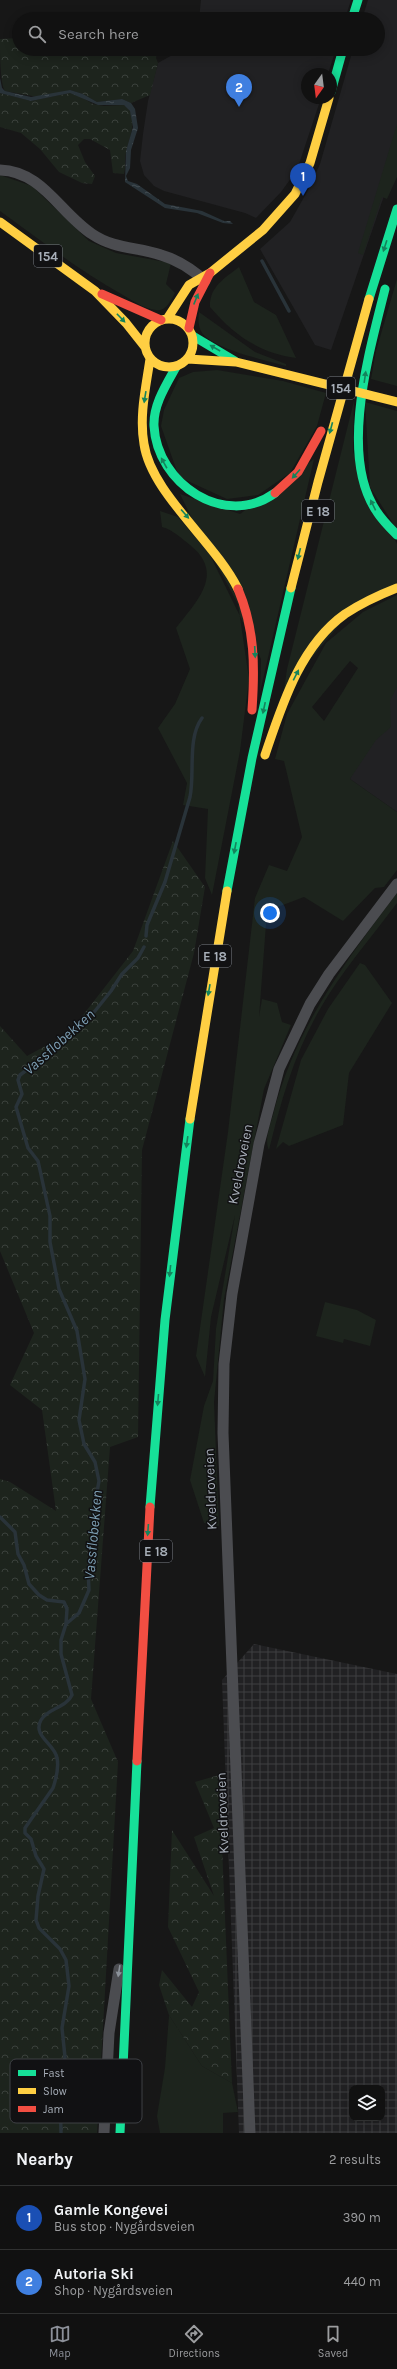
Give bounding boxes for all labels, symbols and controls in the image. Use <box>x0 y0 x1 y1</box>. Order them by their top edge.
search box <box>12 12 385 56</box>
icon: search <box>26 23 48 45</box>
text: Search here <box>58 25 139 43</box>
north arrow <box>301 68 337 104</box>
pin: 2 <box>226 74 252 107</box>
pin: 1 <box>290 163 316 196</box>
one-way arrow <box>382 241 388 253</box>
road number: 154 <box>34 245 62 267</box>
one-way arrow <box>194 293 200 305</box>
one-way arrow <box>116 313 126 323</box>
one-way arrow <box>209 344 221 351</box>
one-way arrow <box>362 371 368 384</box>
road number: 154 <box>327 377 355 399</box>
one-way arrow <box>142 391 148 403</box>
one-way arrow <box>328 423 334 435</box>
one-way arrow <box>160 457 167 469</box>
one-way arrow <box>291 469 300 479</box>
one-way arrow <box>370 499 376 511</box>
road number: E 18 <box>302 500 334 522</box>
one-way arrow <box>180 509 189 520</box>
one-way arrow <box>295 548 301 561</box>
one-way arrow <box>251 646 258 658</box>
one-way arrow <box>292 669 299 680</box>
one-way arrow <box>260 702 266 715</box>
one-way arrow <box>232 842 238 854</box>
your location <box>260 903 280 923</box>
road number: E 18 <box>199 945 231 967</box>
one-way arrow <box>206 984 212 996</box>
water label: Vassflobekken <box>20 1005 98 1079</box>
street label: Kveldroveien <box>224 1122 257 1206</box>
one-way arrow <box>184 1136 190 1148</box>
one-way arrow <box>167 1265 173 1277</box>
one-way arrow <box>155 1394 162 1407</box>
street label: Kveldroveien <box>201 1448 220 1530</box>
water label: Vassflobekken <box>80 1489 106 1581</box>
one-way arrow <box>145 1524 152 1536</box>
road number: E 18 <box>140 1540 172 1562</box>
street label: Kveldroveien <box>213 1772 232 1854</box>
one-way arrow <box>115 1965 121 1977</box>
legend <box>10 2059 142 2123</box>
text: Fast <box>43 2067 64 2080</box>
text: Slow <box>43 2085 67 2098</box>
map controls <box>349 2085 385 2121</box>
button: layers <box>349 2085 385 2121</box>
text: Jam <box>43 2103 64 2116</box>
text: Nearby <box>16 2149 73 2169</box>
text: 2 results <box>329 2152 381 2167</box>
text: Gamle Kongevei <box>54 2201 168 2219</box>
text: 1 <box>27 2210 31 2225</box>
text: 390 m <box>343 2210 381 2225</box>
text: Bus stop · Nygårdsveien <box>54 2219 195 2234</box>
text: Autoria Ski <box>54 2265 134 2283</box>
text: 2 <box>25 2274 33 2289</box>
text: 440 m <box>344 2274 381 2289</box>
text: Shop · Nygårdsveien <box>54 2283 173 2298</box>
tab: Map <box>49 2323 71 2360</box>
tab: Directions <box>168 2323 220 2360</box>
tab: Saved <box>318 2323 348 2360</box>

